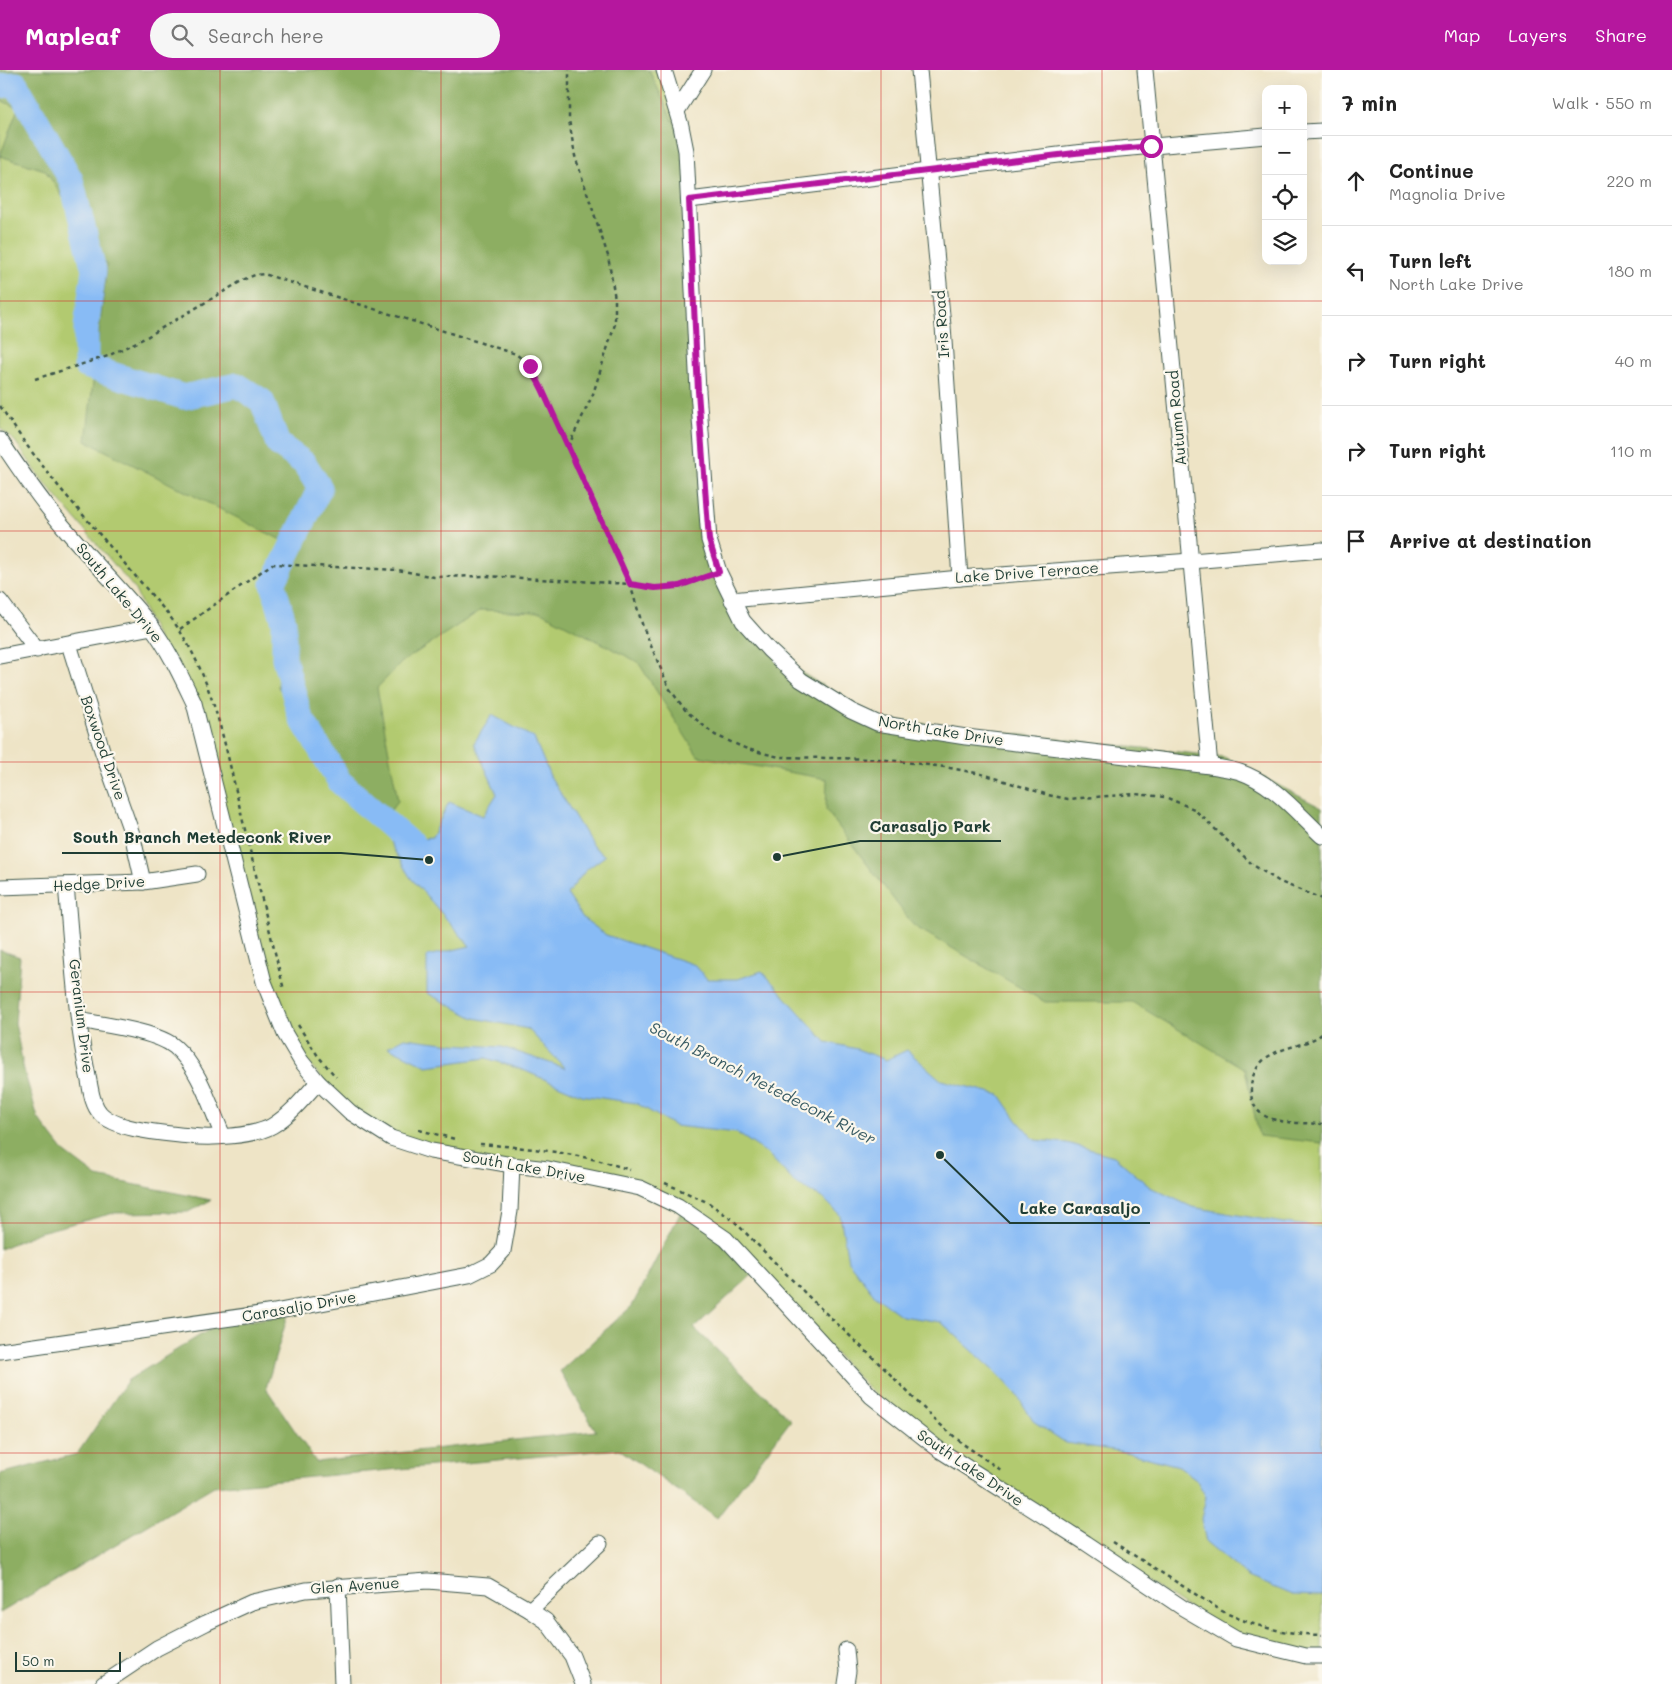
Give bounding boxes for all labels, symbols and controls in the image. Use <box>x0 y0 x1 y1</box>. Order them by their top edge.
search box <box>150 13 500 58</box>
text: Mapleaf <box>25 20 120 51</box>
icon: search <box>168 21 196 49</box>
text: Search here <box>208 23 324 48</box>
text: Map <box>1444 23 1480 47</box>
text: Layers <box>1508 23 1567 47</box>
text: Share <box>1595 23 1647 47</box>
map controls <box>1262 85 1307 265</box>
button: + <box>1262 85 1307 130</box>
text: 7 min <box>1342 89 1397 116</box>
text: Walk · 550 m <box>1552 92 1652 113</box>
button: − <box>1262 130 1307 175</box>
route start <box>1140 135 1163 158</box>
text: Continue <box>1389 158 1474 183</box>
icon: ahead <box>1342 167 1370 195</box>
text: 220 m <box>1606 170 1652 191</box>
button: locate <box>1262 175 1307 220</box>
text: Magnolia Drive <box>1389 183 1506 204</box>
button: layers <box>1262 220 1307 265</box>
text: Turn left <box>1389 248 1472 273</box>
icon: left <box>1342 257 1370 285</box>
text: 180 m <box>1607 260 1652 281</box>
text: North Lake Drive <box>1389 273 1524 294</box>
street label: Iris Road <box>929 289 953 359</box>
icon: right <box>1342 347 1370 375</box>
text: Turn right <box>1389 348 1486 373</box>
text: 40 m <box>1615 350 1652 371</box>
route end <box>519 355 542 378</box>
street label: Autumn Road <box>1162 369 1190 467</box>
icon: right <box>1342 437 1370 465</box>
text: Turn right <box>1389 438 1486 463</box>
text: 110 m <box>1610 440 1652 461</box>
icon: arrive <box>1342 527 1370 555</box>
text: Arrive at destination <box>1389 528 1592 553</box>
street label: South Lake Drive <box>72 538 167 646</box>
street label: Lake Drive Terrace <box>954 557 1099 587</box>
street label: Boxwood Drive <box>77 693 131 803</box>
street label: North Lake Drive <box>877 710 1005 750</box>
callout: Carasaljo Park <box>860 810 1001 841</box>
text: Carasaljo Park <box>869 815 991 836</box>
callout: South Branch Metedeconk River <box>62 822 341 853</box>
text: South Branch Metedeconk River <box>73 826 331 847</box>
street label: Hedge Drive <box>53 871 145 895</box>
street label: Geranium Drive <box>65 958 99 1074</box>
water label: South Branch Metedeconk River <box>646 1016 880 1149</box>
street label: South Lake Drive <box>461 1145 587 1187</box>
callout: Lake Carasaljo <box>1010 1192 1150 1223</box>
text: Lake Carasaljo <box>1020 1197 1141 1218</box>
street label: Carasaljo Drive <box>240 1286 358 1326</box>
street label: South Lake Drive <box>913 1424 1028 1510</box>
street label: Glen Avenue <box>310 1572 400 1598</box>
scale bar <box>15 1649 121 1672</box>
text: 50 m <box>22 1651 54 1670</box>

